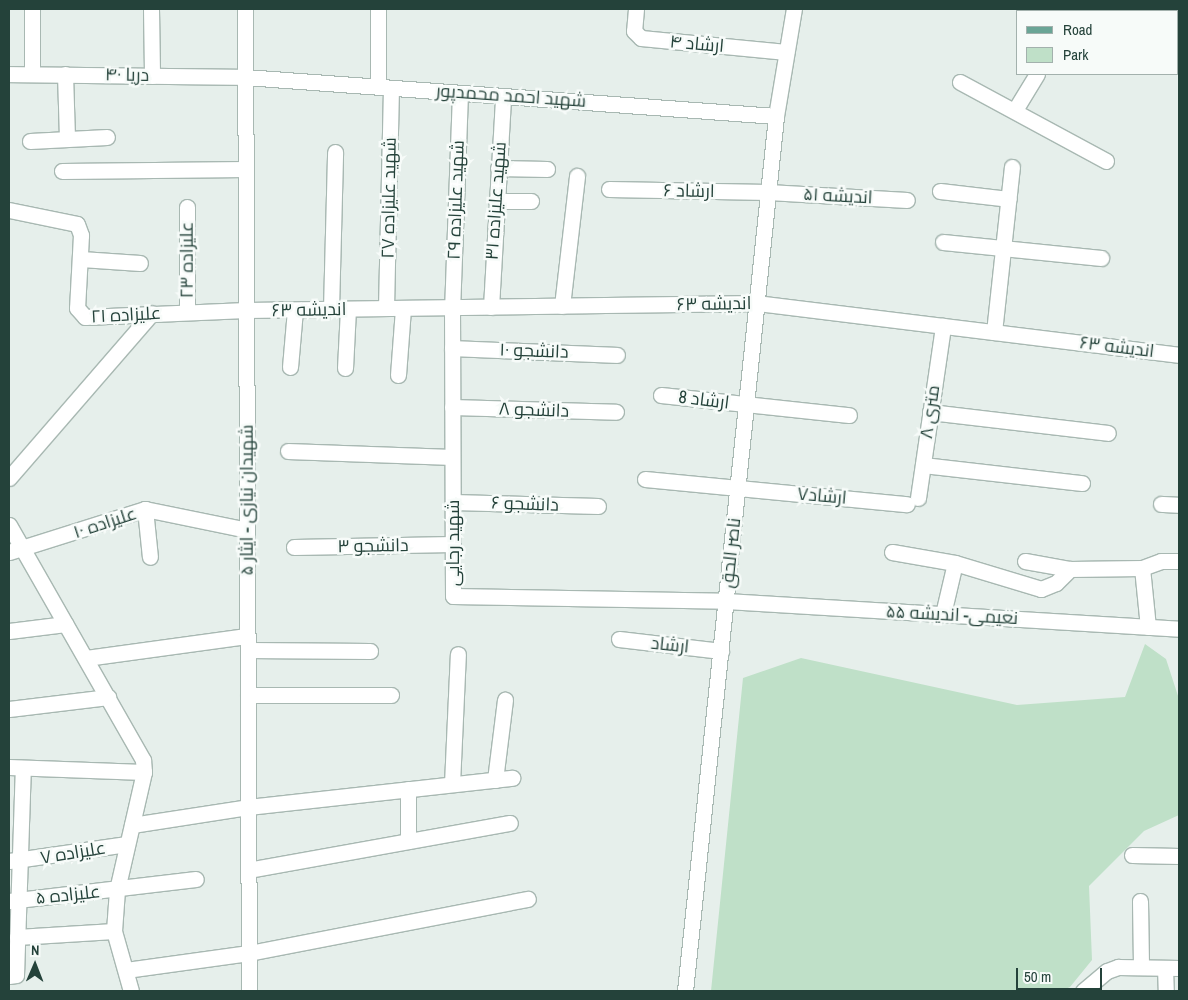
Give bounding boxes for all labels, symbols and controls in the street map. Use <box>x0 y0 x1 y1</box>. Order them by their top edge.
legend <box>1016 10 1178 75</box>
text: Road <box>1063 19 1092 40</box>
street label: ارشاد ۴ <box>669 31 725 57</box>
text: Park <box>1063 44 1088 65</box>
street label: دریا ۴۰ <box>105 64 149 86</box>
street label: شهید احمد محمدپور <box>435 80 587 112</box>
street label: شهید علیزاده ۲۷ <box>377 137 401 259</box>
street label: شهید علیزاده ۲۹ <box>443 140 469 260</box>
street label: شهید علیزاده ۳۱ <box>481 141 511 261</box>
street label: ارشاد ۶ <box>663 180 715 202</box>
street label: اندیشه ۵۱ <box>803 183 873 209</box>
street label: علیزاده ۲۳ <box>176 222 198 298</box>
street label: اندیشه ۶۳ <box>676 293 752 315</box>
street label: اندیشه ۶۳ <box>271 299 347 321</box>
street label: علیزاده ۲۱ <box>90 302 162 328</box>
street label: اندیشه ۶۳ <box>1079 332 1155 362</box>
street label: دانشجو ۱۰ <box>499 339 569 363</box>
street label: ۸ متری <box>916 384 944 440</box>
street label: ارشاد 8 <box>677 386 731 414</box>
street label: دانشجو ۸ <box>498 398 570 422</box>
street label: شهیدان نیازی - ایثار ۵ <box>236 425 258 575</box>
street label: ارشاد۷ <box>796 483 848 509</box>
street label: دانشجو ۶ <box>491 492 559 516</box>
street label: شهید رجایی <box>442 500 464 586</box>
street label: علیزاده ۱۰ <box>71 503 139 543</box>
street label: ناصر الحق <box>717 517 745 589</box>
street label: دانشجو ۳ <box>337 535 409 557</box>
street label: نعیمی- اندیشه ۵۵ <box>885 601 1019 629</box>
street label: ارشاد <box>650 632 690 658</box>
street label: علیزاده ۷ <box>39 837 107 869</box>
street label: علیزاده ۵ <box>35 881 101 909</box>
north arrow <box>10 940 60 990</box>
text: N <box>31 941 40 959</box>
scale bar <box>1018 958 1104 990</box>
text: 50 m <box>1024 966 1051 987</box>

